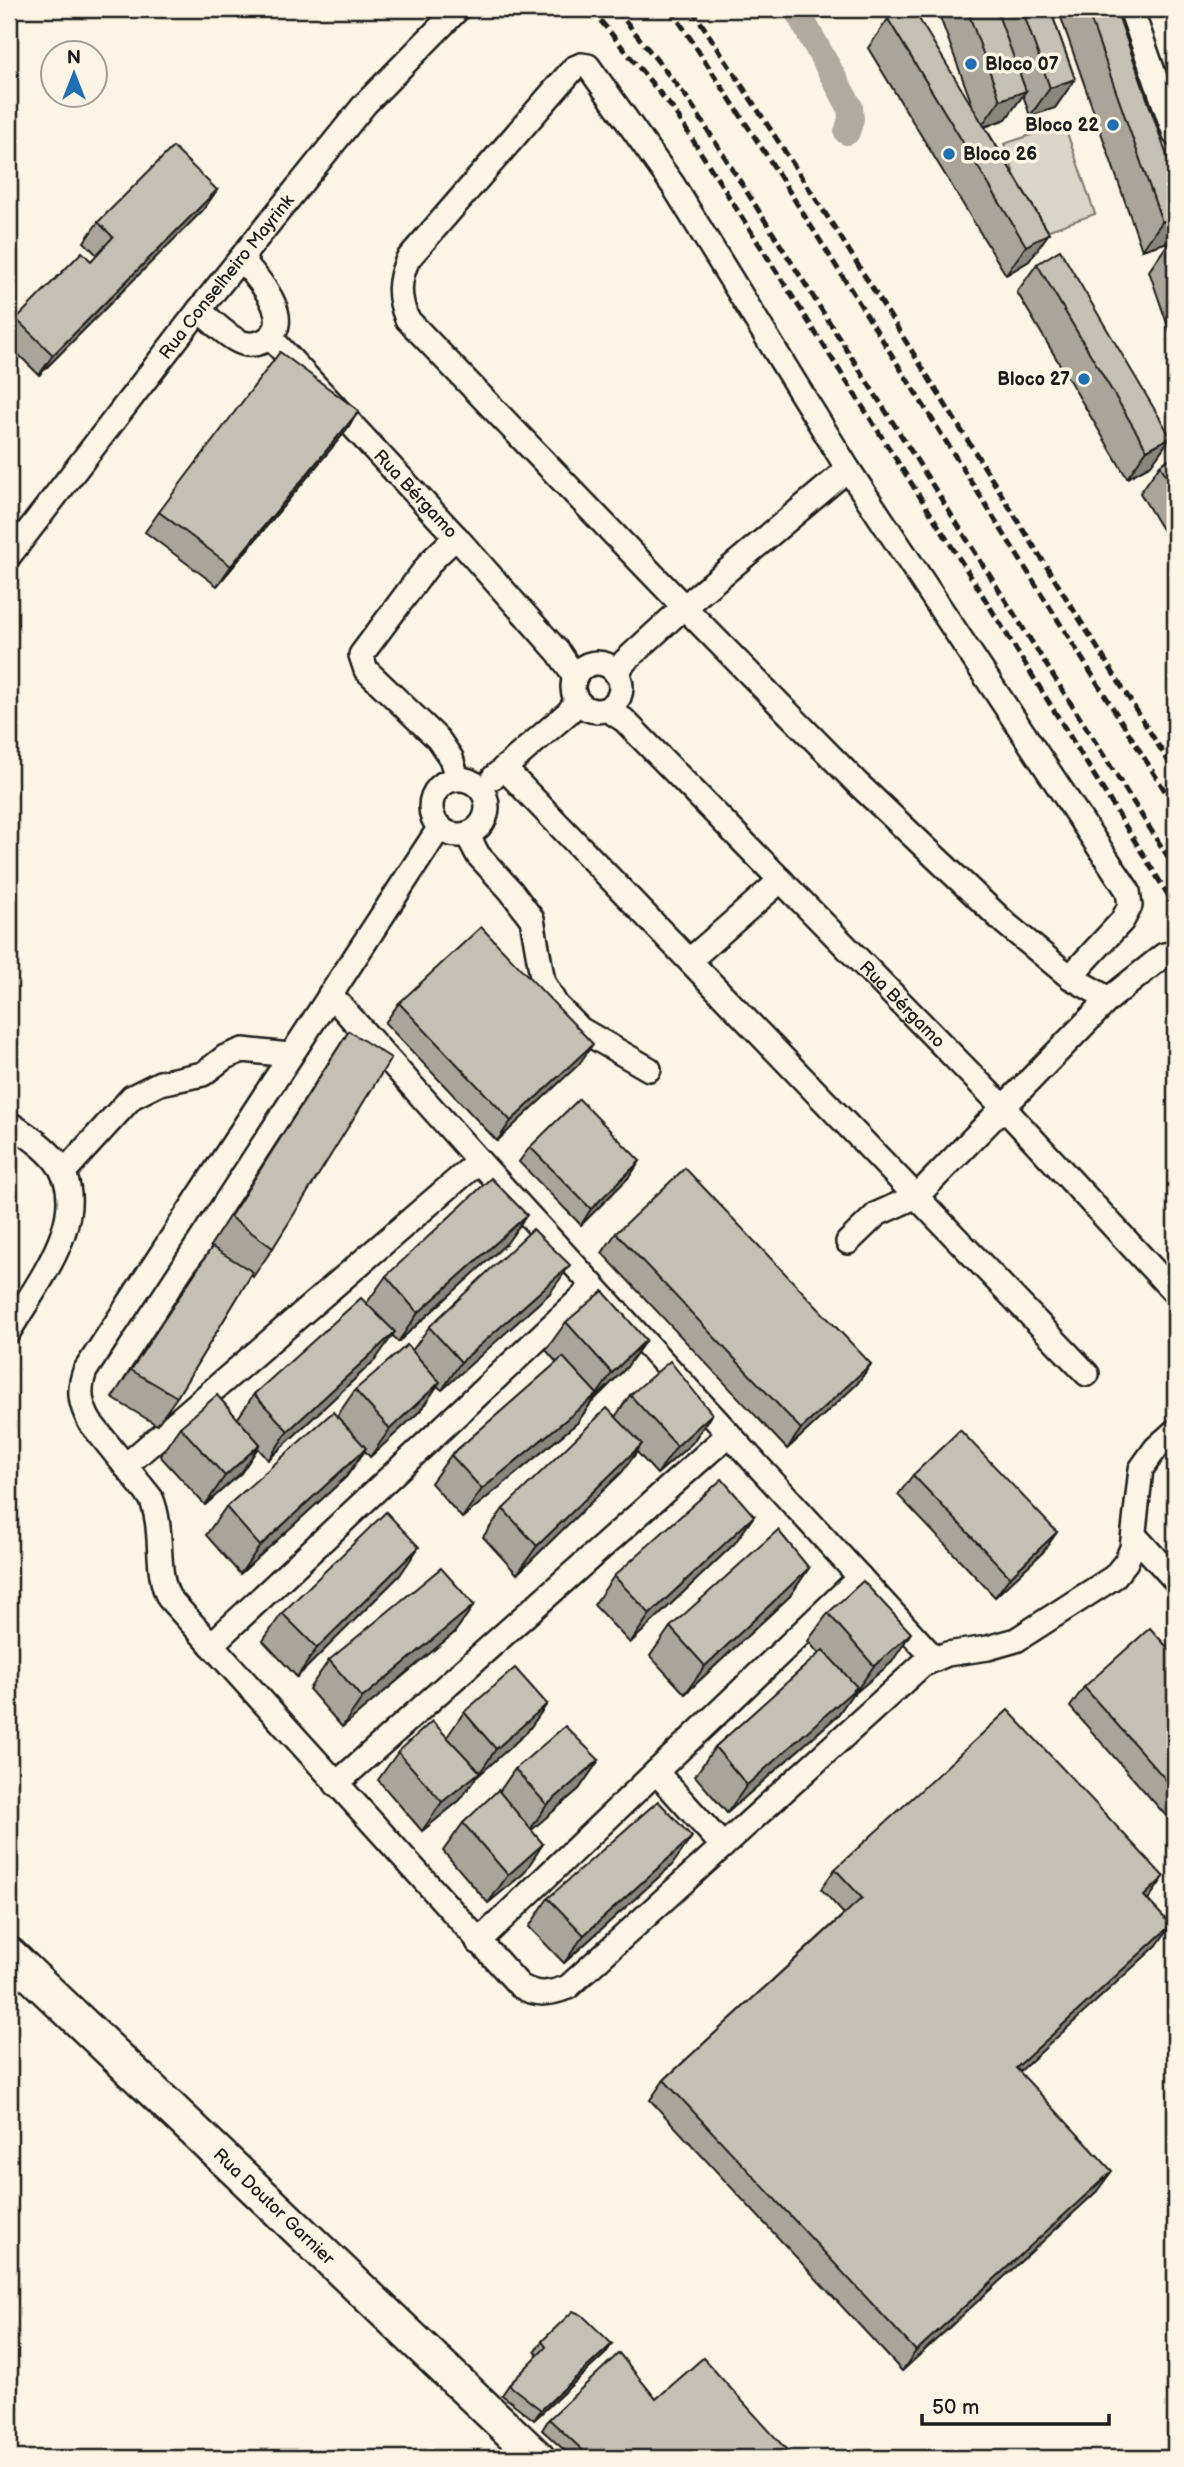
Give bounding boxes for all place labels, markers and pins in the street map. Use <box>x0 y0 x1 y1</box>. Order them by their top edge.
place label: Bloco 07 <box>985 54 1059 75</box>
marker: Bloco 07 <box>963 56 979 72</box>
place label: Bloco 22 <box>1025 115 1099 136</box>
marker: Bloco 22 <box>1105 117 1121 133</box>
place label: Bloco 26 <box>963 144 1037 165</box>
marker: Bloco 26 <box>941 146 957 162</box>
place label: Bloco 27 <box>997 369 1070 390</box>
marker: Bloco 27 <box>1076 371 1092 387</box>

